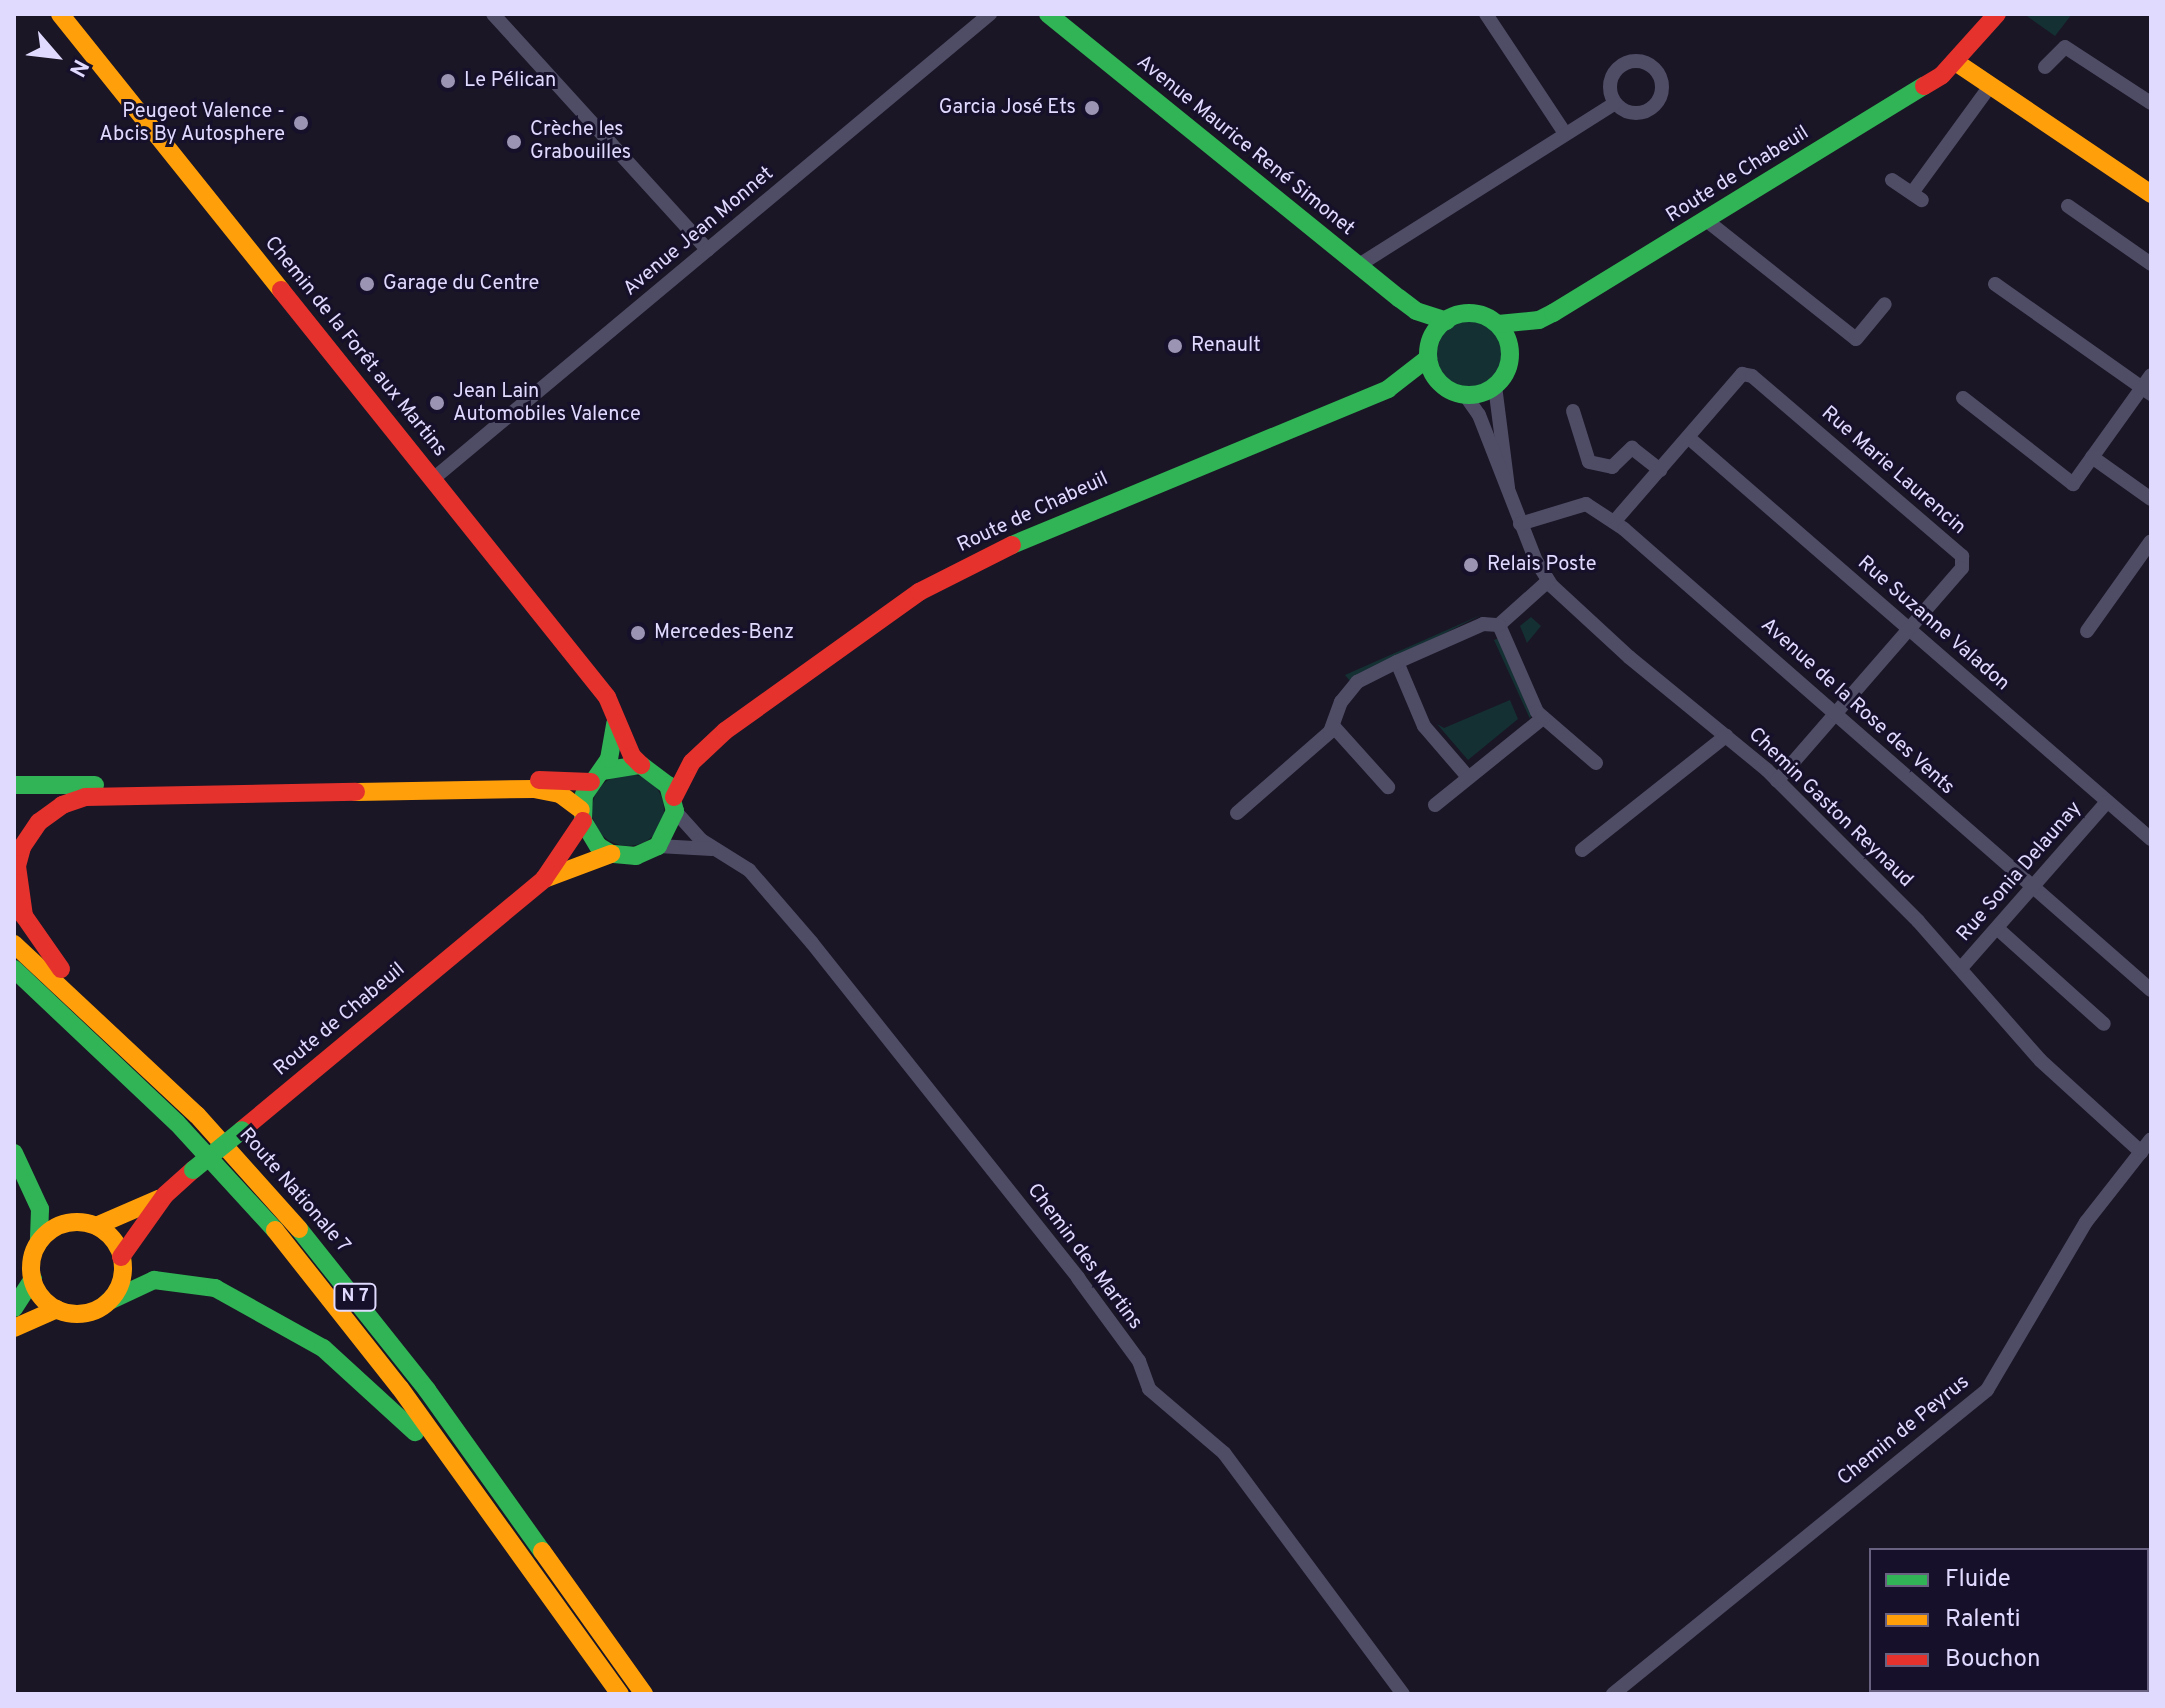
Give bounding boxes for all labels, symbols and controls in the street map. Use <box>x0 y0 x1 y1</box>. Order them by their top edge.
north arrow <box>16 16 96 96</box>
street label: Avenue Maurice René Simonet <box>1131 51 1359 241</box>
text: N <box>62 54 93 81</box>
place label: Le Pélican <box>464 69 556 93</box>
marker: Le Pélican <box>439 72 457 90</box>
place label: Garcia José Ets <box>939 96 1076 120</box>
marker: Garcia José Ets <box>1083 99 1101 117</box>
place label: Peugeot Valence - Abcis By Autosphere <box>99 100 285 147</box>
marker: Peugeot Valence - Abcis By Autosphere <box>292 114 310 132</box>
place label: Crèche les Grabouilles <box>530 118 631 165</box>
street label: Route de Chabeuil <box>1662 122 1814 228</box>
marker: Crèche les Grabouilles <box>505 133 523 151</box>
street label: Avenue Jean Monnet <box>619 162 779 302</box>
street label: Chemin de la Forêt aux Martins <box>259 232 451 462</box>
place label: Garage du Centre <box>383 272 539 296</box>
marker: Garage du Centre <box>358 275 376 293</box>
place label: Renault <box>1191 334 1261 358</box>
marker: Renault <box>1166 337 1184 355</box>
place label: Jean Lain Automobiles Valence <box>453 380 642 427</box>
marker: Jean Lain Automobiles Valence <box>428 394 446 412</box>
street label: Rue Marie Laurencin <box>1816 402 1970 540</box>
street label: Route de Chabeuil <box>954 468 1112 558</box>
street label: Rue Suzanne Valadon <box>1852 551 2014 697</box>
place label: Relais Poste <box>1487 553 1596 577</box>
marker: Relais Poste <box>1462 556 1480 574</box>
street label: Avenue de la Rose des Vents <box>1755 613 1959 801</box>
place label: Mercedes-Benz <box>654 621 794 645</box>
marker: Mercedes-Benz <box>629 624 647 642</box>
street label: Chemin Gaston Reynaud <box>1743 723 1917 893</box>
street label: Rue Sonia Delaunay <box>1953 797 2087 947</box>
street label: Route de Chabeuil <box>270 958 410 1082</box>
street label: Route Nationale 7 <box>233 1123 355 1259</box>
street label: Chemin des Martins <box>1021 1179 1147 1335</box>
road number: N 7 <box>333 1283 377 1311</box>
street label: Chemin de Peyrus <box>1833 1371 1975 1491</box>
legend <box>1869 1548 2149 1692</box>
text: Fluide <box>1945 1565 2011 1595</box>
text: Ralenti <box>1945 1605 2021 1635</box>
text: Bouchon <box>1945 1645 2040 1675</box>

